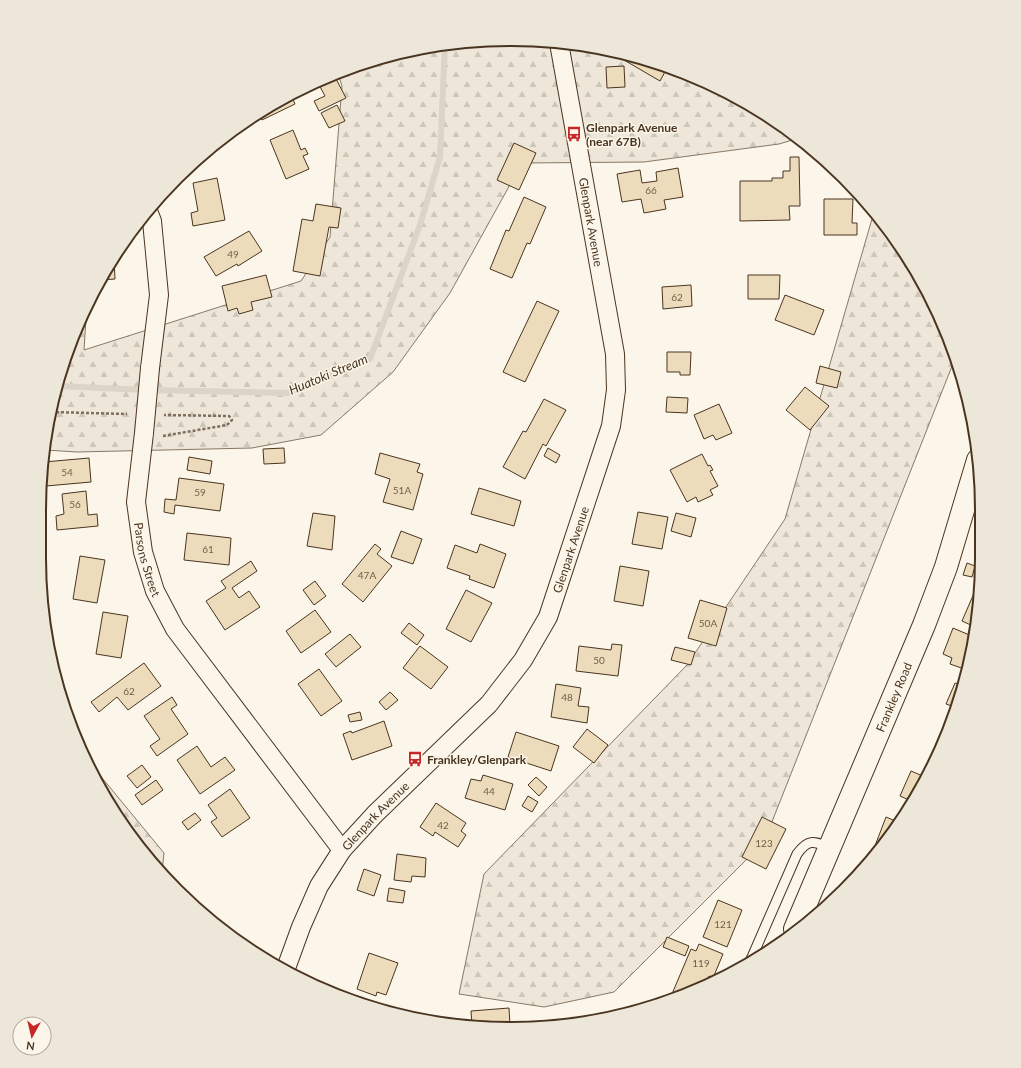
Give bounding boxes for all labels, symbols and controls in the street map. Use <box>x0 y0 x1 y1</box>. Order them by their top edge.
place label: Glenpark Avenue (near 67B) <box>586 120 678 149</box>
bus stop icon: Glenpark Avenue (near 67B) <box>565 125 583 143</box>
street label: Glenpark Avenue <box>576 176 606 268</box>
house number: 66 <box>645 184 657 196</box>
house number: 49 <box>227 248 239 260</box>
house number: 62 <box>671 291 683 303</box>
water label: Huatoki Stream <box>286 350 370 398</box>
house number: 54 <box>61 466 73 478</box>
house number: 51A <box>393 484 411 496</box>
house number: 59 <box>194 486 206 498</box>
house number: 56 <box>69 498 81 510</box>
street label: Glenpark Avenue <box>549 504 592 595</box>
street label: Parsons Street <box>131 521 164 600</box>
house number: 61 <box>202 543 214 555</box>
house number: 47A <box>358 569 376 581</box>
house number: 50A <box>699 617 717 629</box>
house number: 50 <box>593 654 605 666</box>
street label: Frankley Road <box>872 660 915 734</box>
house number: 62 <box>123 685 135 697</box>
house number: 48 <box>561 691 573 703</box>
bus stop icon: Frankley/Glenpark <box>406 750 424 768</box>
place label: Frankley/Glenpark <box>427 752 527 767</box>
street label: Glenpark Avenue <box>338 778 412 853</box>
house number: 44 <box>483 785 495 797</box>
house number: 42 <box>437 819 449 831</box>
house number: 123 <box>755 837 773 849</box>
house number: 121 <box>714 918 732 930</box>
house number: 119 <box>692 957 710 969</box>
north arrow <box>12 1016 52 1056</box>
text: N <box>25 1039 36 1053</box>

